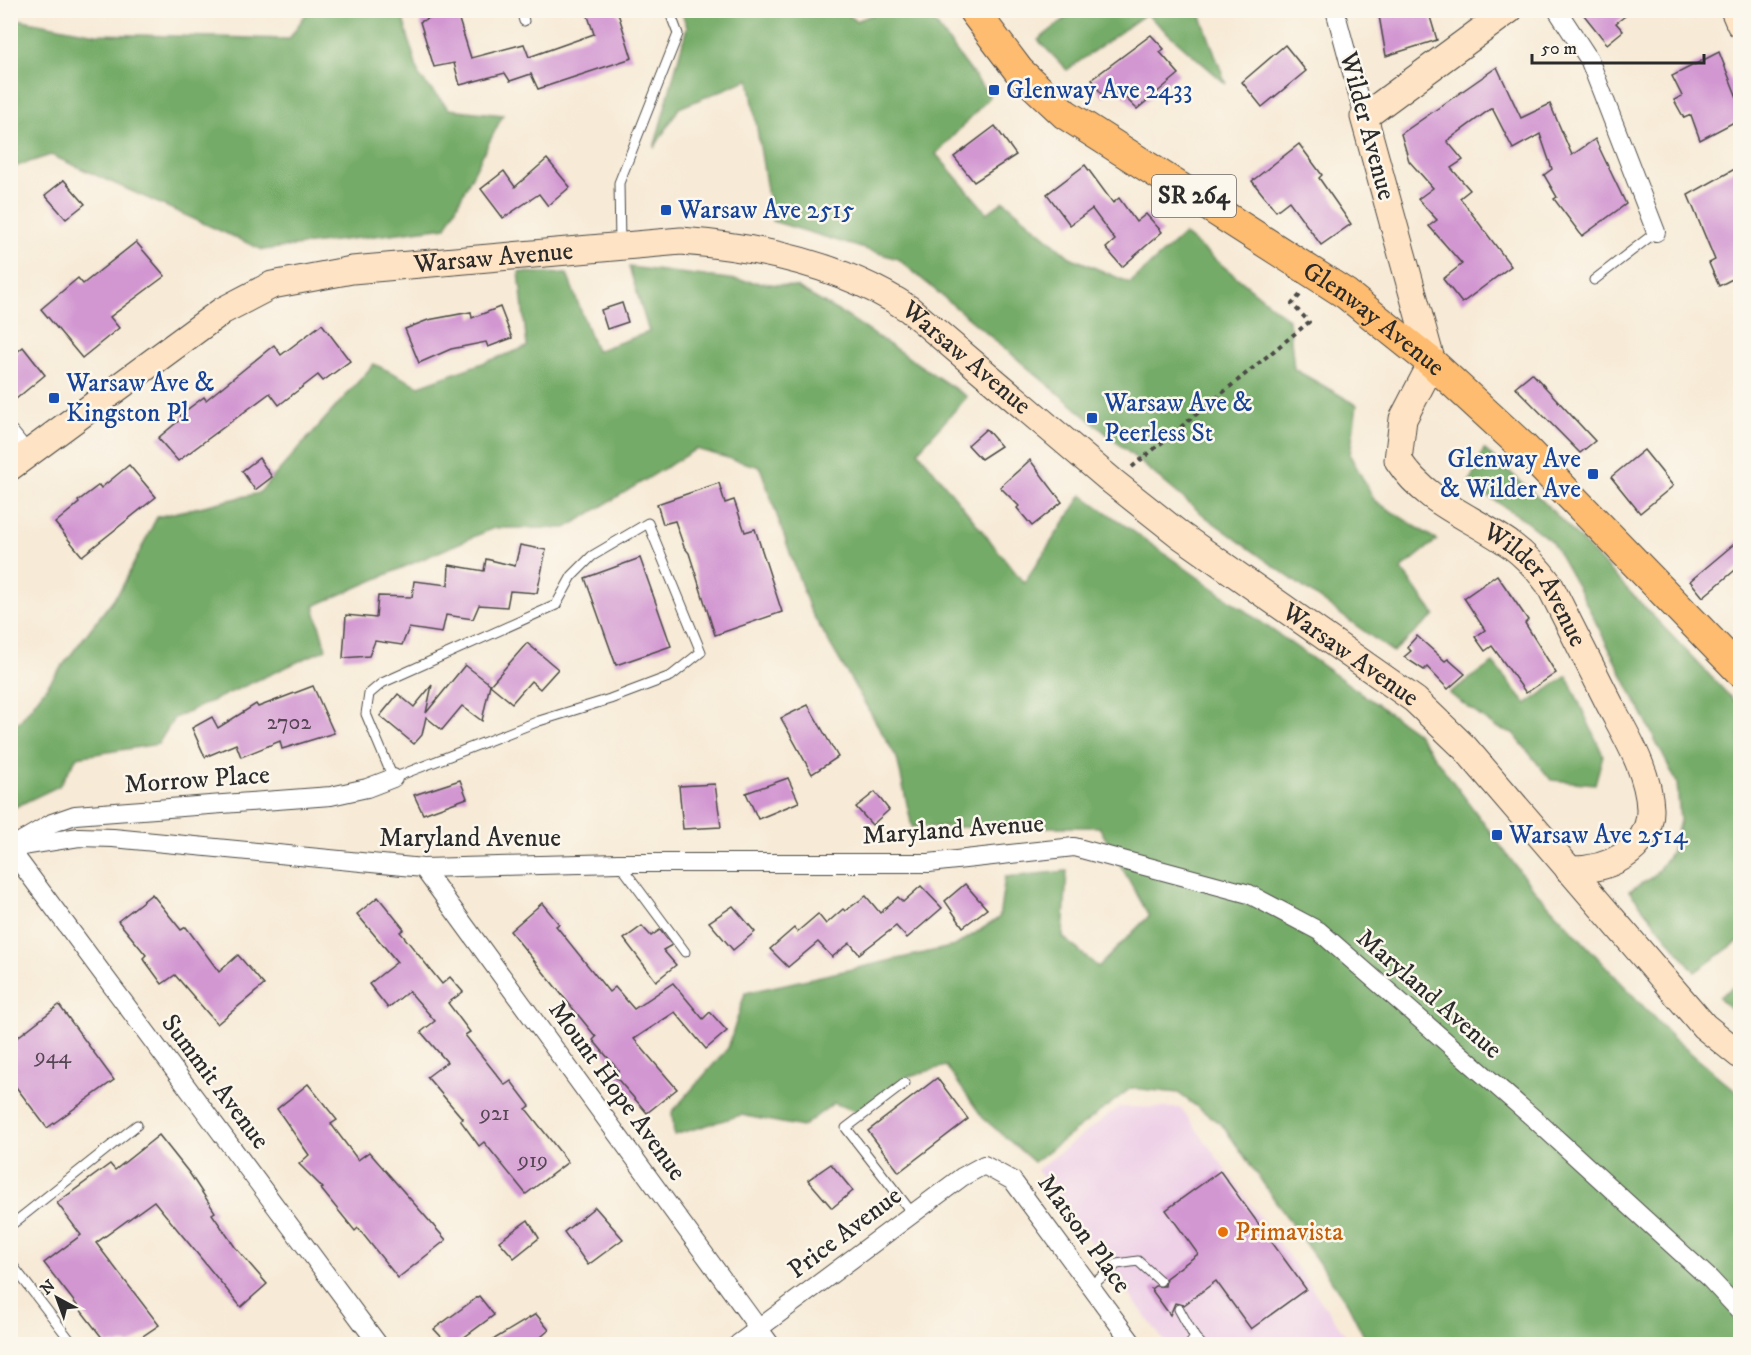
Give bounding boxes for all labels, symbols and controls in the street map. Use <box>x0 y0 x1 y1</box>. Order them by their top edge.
scale bar <box>1532 27 1704 65</box>
text: 50 m <box>1541 38 1577 60</box>
street label: Wilder Avenue <box>1331 47 1403 204</box>
place label: Glenway Ave 2433 <box>1006 74 1192 107</box>
marker: Glenway Ave 2433 <box>987 83 1001 97</box>
road number: SR 264 <box>1152 175 1236 217</box>
place label: Warsaw Ave 2515 <box>677 194 854 227</box>
marker: Warsaw Ave 2515 <box>659 203 673 217</box>
street label: Warsaw Avenue <box>411 234 575 281</box>
street label: Glenway Avenue <box>1296 254 1452 383</box>
street label: Warsaw Avenue <box>894 293 1038 422</box>
place label: Warsaw Ave & Kingston Pl <box>65 367 215 430</box>
place label: Warsaw Ave & Peerless St <box>1103 387 1253 450</box>
marker: Warsaw Ave & Kingston Pl <box>47 391 61 405</box>
marker: Warsaw Ave & Peerless St <box>1085 411 1099 425</box>
place label: Glenway Ave & Wilder Ave <box>1440 443 1581 506</box>
marker: Glenway Ave & Wilder Ave <box>1586 467 1600 481</box>
street label: Wilder Avenue <box>1476 514 1595 652</box>
street label: Warsaw Avenue <box>1275 595 1425 714</box>
house number: 2702 <box>267 709 311 736</box>
street label: Morrow Place <box>123 758 271 802</box>
street label: Maryland Avenue <box>861 807 1045 853</box>
place label: Warsaw Ave 2514 <box>1508 819 1689 852</box>
street label: Maryland Avenue <box>379 822 561 855</box>
marker: Warsaw Ave 2514 <box>1490 828 1504 842</box>
street label: Maryland Avenue <box>1349 922 1509 1066</box>
street label: Mount Hope Avenue <box>541 995 693 1187</box>
street label: Summit Avenue <box>153 1008 277 1156</box>
house number: 944 <box>34 1043 72 1070</box>
house number: 921 <box>479 1100 510 1127</box>
house number: 919 <box>517 1147 548 1174</box>
street label: Matson Place <box>1030 1168 1138 1300</box>
street label: Price Avenue <box>782 1180 908 1286</box>
place label: Primavista <box>1235 1216 1343 1249</box>
marker: Primavista <box>1216 1225 1230 1239</box>
north arrow <box>27 1268 87 1328</box>
text: N <box>36 1276 59 1299</box>

